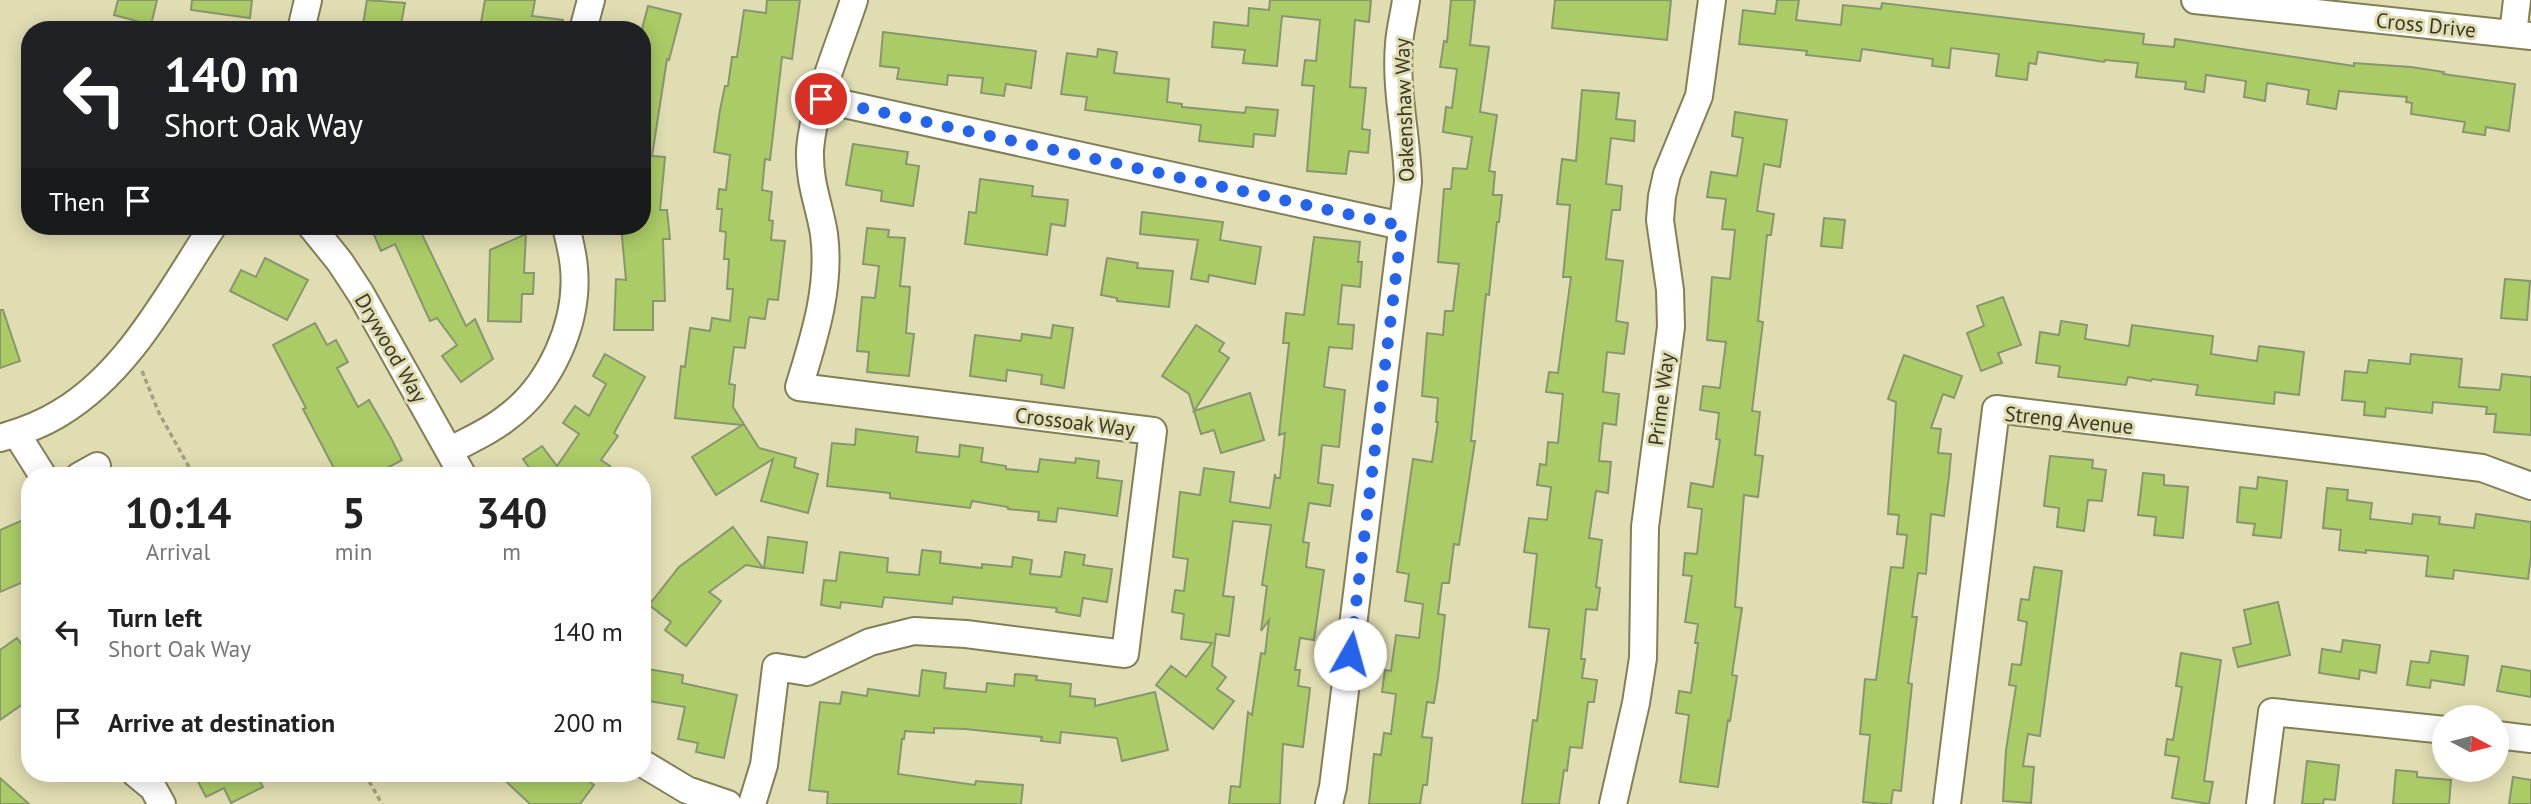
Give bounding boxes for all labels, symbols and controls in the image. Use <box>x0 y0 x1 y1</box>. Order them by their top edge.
street label: Cross Drive <box>2375 6 2477 44</box>
street label: Oakenshaw Way <box>1388 37 1420 183</box>
text: 140 m <box>164 42 299 106</box>
icon: left <box>49 49 140 140</box>
pin <box>791 69 851 129</box>
icon: arrive <box>802 80 840 118</box>
text: Short Oak Way <box>164 104 363 146</box>
icon: arrive <box>119 182 157 220</box>
text: Then <box>49 185 105 218</box>
street label: Drywood Way <box>349 289 433 408</box>
street label: Prime Way <box>1642 351 1680 447</box>
street label: Streng Avenue <box>2003 400 2135 440</box>
street label: Crossoak Way <box>1013 401 1137 443</box>
text: 10:14 <box>125 485 231 540</box>
text: 5 <box>342 485 365 540</box>
text: 340 <box>476 485 547 540</box>
text: Arrival <box>146 537 210 566</box>
text: min <box>335 537 372 566</box>
text: m <box>502 537 521 566</box>
text: Turn left <box>108 601 202 634</box>
icon: left <box>49 613 87 651</box>
text: 140 m <box>552 615 623 648</box>
position arrow <box>1313 617 1387 691</box>
text: Short Oak Way <box>108 634 251 663</box>
icon: arrive <box>49 704 87 742</box>
north arrow <box>2432 705 2510 782</box>
map controls <box>2432 705 2509 782</box>
text: Arrive at destination <box>108 706 335 739</box>
text: 200 m <box>552 706 623 739</box>

